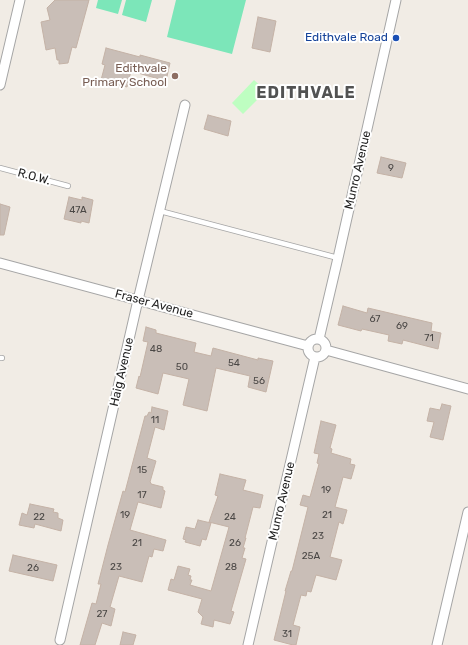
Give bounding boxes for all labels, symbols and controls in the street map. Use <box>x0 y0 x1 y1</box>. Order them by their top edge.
place label: Edithvale Road <box>305 31 388 45</box>
marker: Edithvale Road <box>391 33 401 43</box>
place label: Edithvale Primary School <box>82 62 167 90</box>
marker: Edithvale Primary School <box>170 71 180 81</box>
district label: EDITHVALE <box>256 83 356 103</box>
street label: Munro Avenue <box>342 129 374 211</box>
house number: 9 <box>388 162 394 174</box>
street label: R.O.W. <box>16 166 52 188</box>
house number: 47A <box>69 204 87 216</box>
street label: Fraser Avenue <box>113 287 195 321</box>
house number: 67 <box>370 313 380 325</box>
house number: 69 <box>396 320 408 332</box>
house number: 71 <box>424 332 434 344</box>
street label: Haig Avenue <box>107 336 137 408</box>
house number: 48 <box>150 343 162 355</box>
house number: 54 <box>228 357 240 369</box>
house number: 50 <box>176 361 188 373</box>
house number: 56 <box>253 375 265 387</box>
house number: 11 <box>151 414 159 426</box>
street label: Munro Avenue <box>266 460 298 542</box>
house number: 15 <box>137 464 147 476</box>
house number: 19 <box>321 484 331 496</box>
house number: 17 <box>137 489 147 501</box>
house number: 19 <box>120 509 130 521</box>
house number: 21 <box>322 509 332 521</box>
house number: 22 <box>33 511 45 523</box>
house number: 24 <box>224 511 236 523</box>
house number: 23 <box>312 530 324 542</box>
house number: 21 <box>132 537 142 549</box>
house number: 26 <box>229 537 241 549</box>
house number: 25A <box>302 550 320 562</box>
house number: 23 <box>110 561 122 573</box>
house number: 28 <box>225 561 237 573</box>
house number: 26 <box>27 562 39 574</box>
house number: 27 <box>97 608 107 620</box>
house number: 31 <box>282 628 292 640</box>

